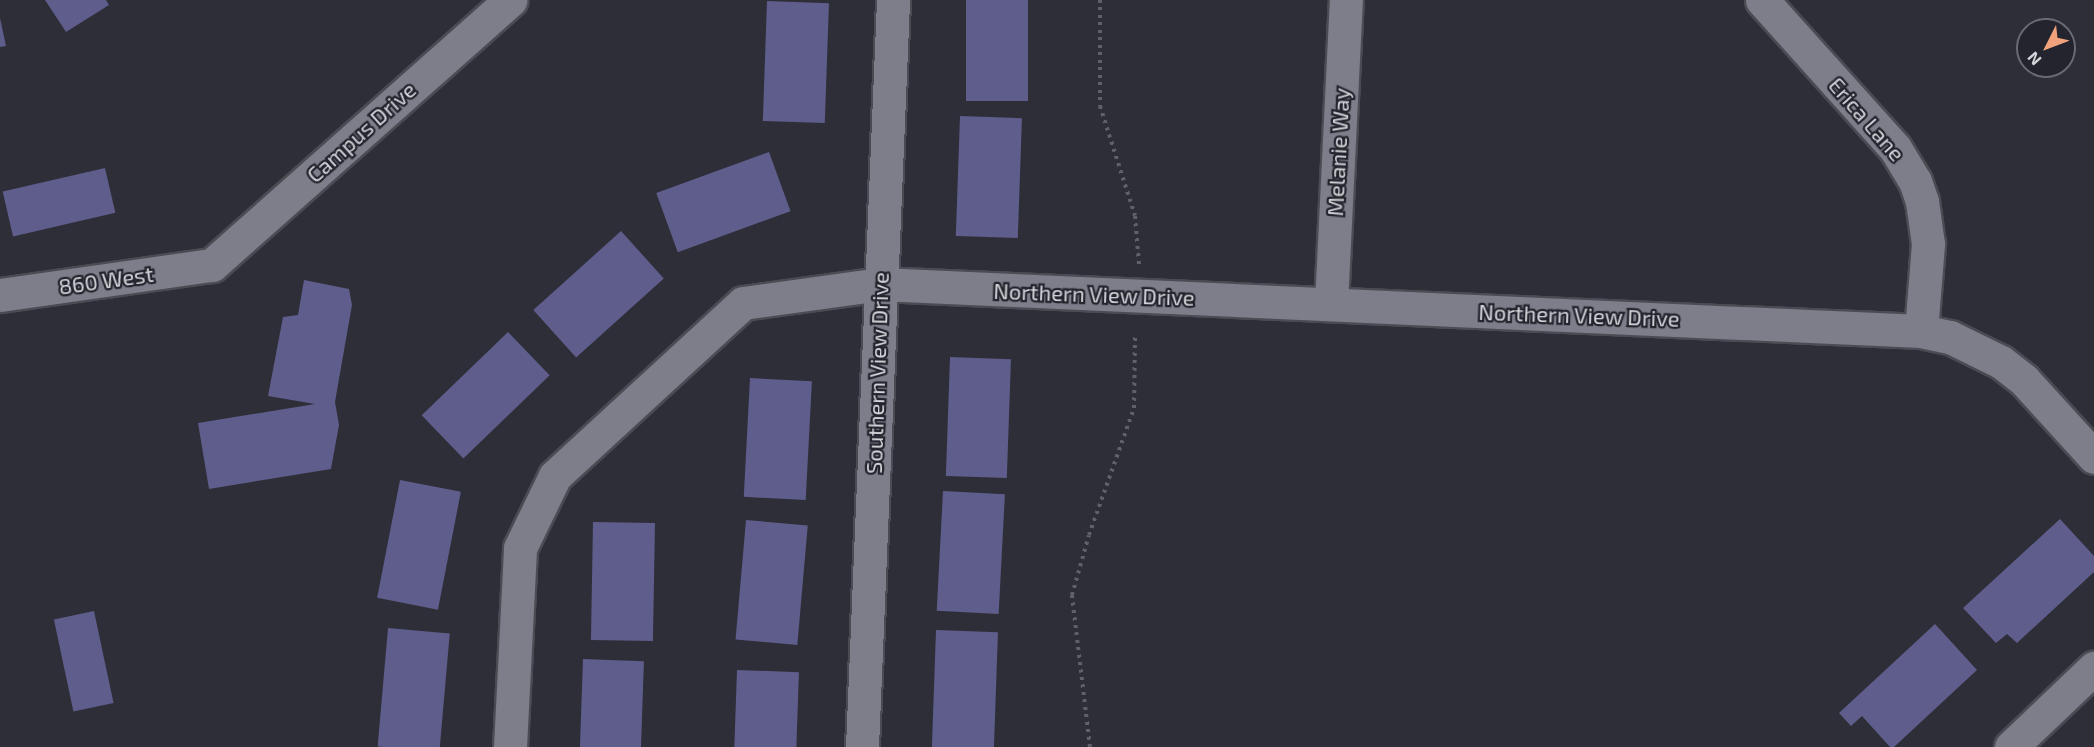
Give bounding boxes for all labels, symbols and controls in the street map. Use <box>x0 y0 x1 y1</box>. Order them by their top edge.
north arrow <box>2016 18 2076 78</box>
text: N <box>2023 48 2045 70</box>
street label: Erica Lane <box>1823 72 1911 166</box>
street label: Campus Drive <box>301 76 421 188</box>
street label: Melanie Way <box>1321 87 1355 217</box>
street label: 860 West <box>57 260 155 300</box>
street label: Southern View Drive <box>860 271 894 475</box>
street label: Northern View Drive <box>992 277 1196 311</box>
street label: Northern View Drive <box>1477 298 1681 332</box>

